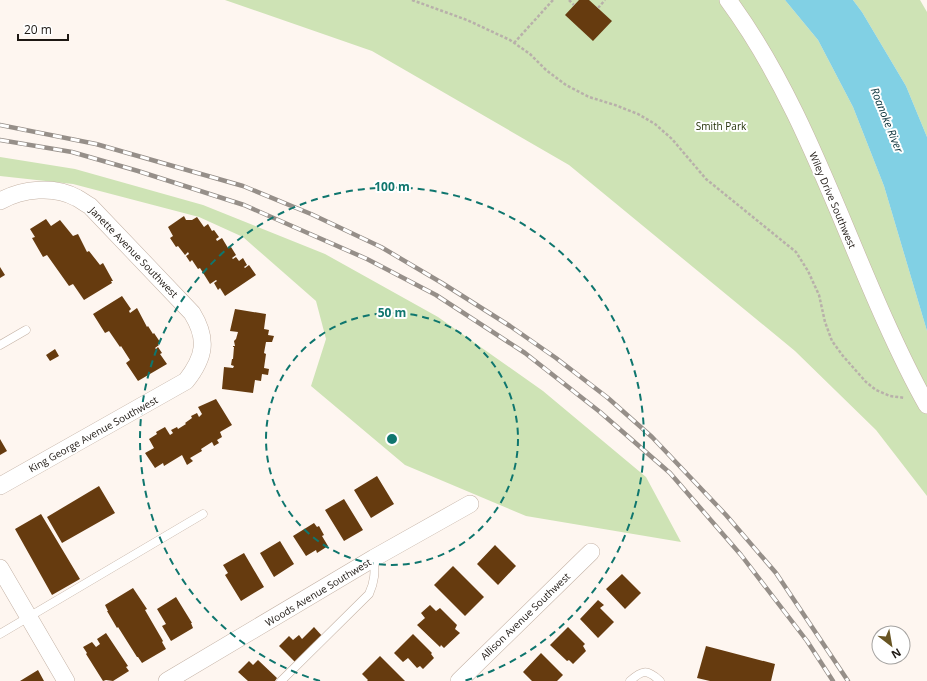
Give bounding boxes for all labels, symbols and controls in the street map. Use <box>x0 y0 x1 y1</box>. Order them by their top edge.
scale bar <box>18 16 68 42</box>
text: 20 m <box>24 21 52 38</box>
water label: Roanoke River <box>868 85 908 155</box>
park label: Smith Park <box>696 119 747 133</box>
street label: Wiley Drive Southwest <box>806 150 860 251</box>
text: 100 m <box>374 178 410 195</box>
street label: Janette Avenue Southwest <box>86 203 182 301</box>
text: 50 m <box>378 304 406 321</box>
street label: King George Avenue Southwest <box>26 392 161 475</box>
centre of rings <box>385 432 399 446</box>
street label: Woods Avenue Southwest <box>262 555 374 629</box>
street label: Allison Avenue Southwest <box>477 569 573 663</box>
north arrow <box>871 625 911 665</box>
text: N <box>889 645 904 663</box>

